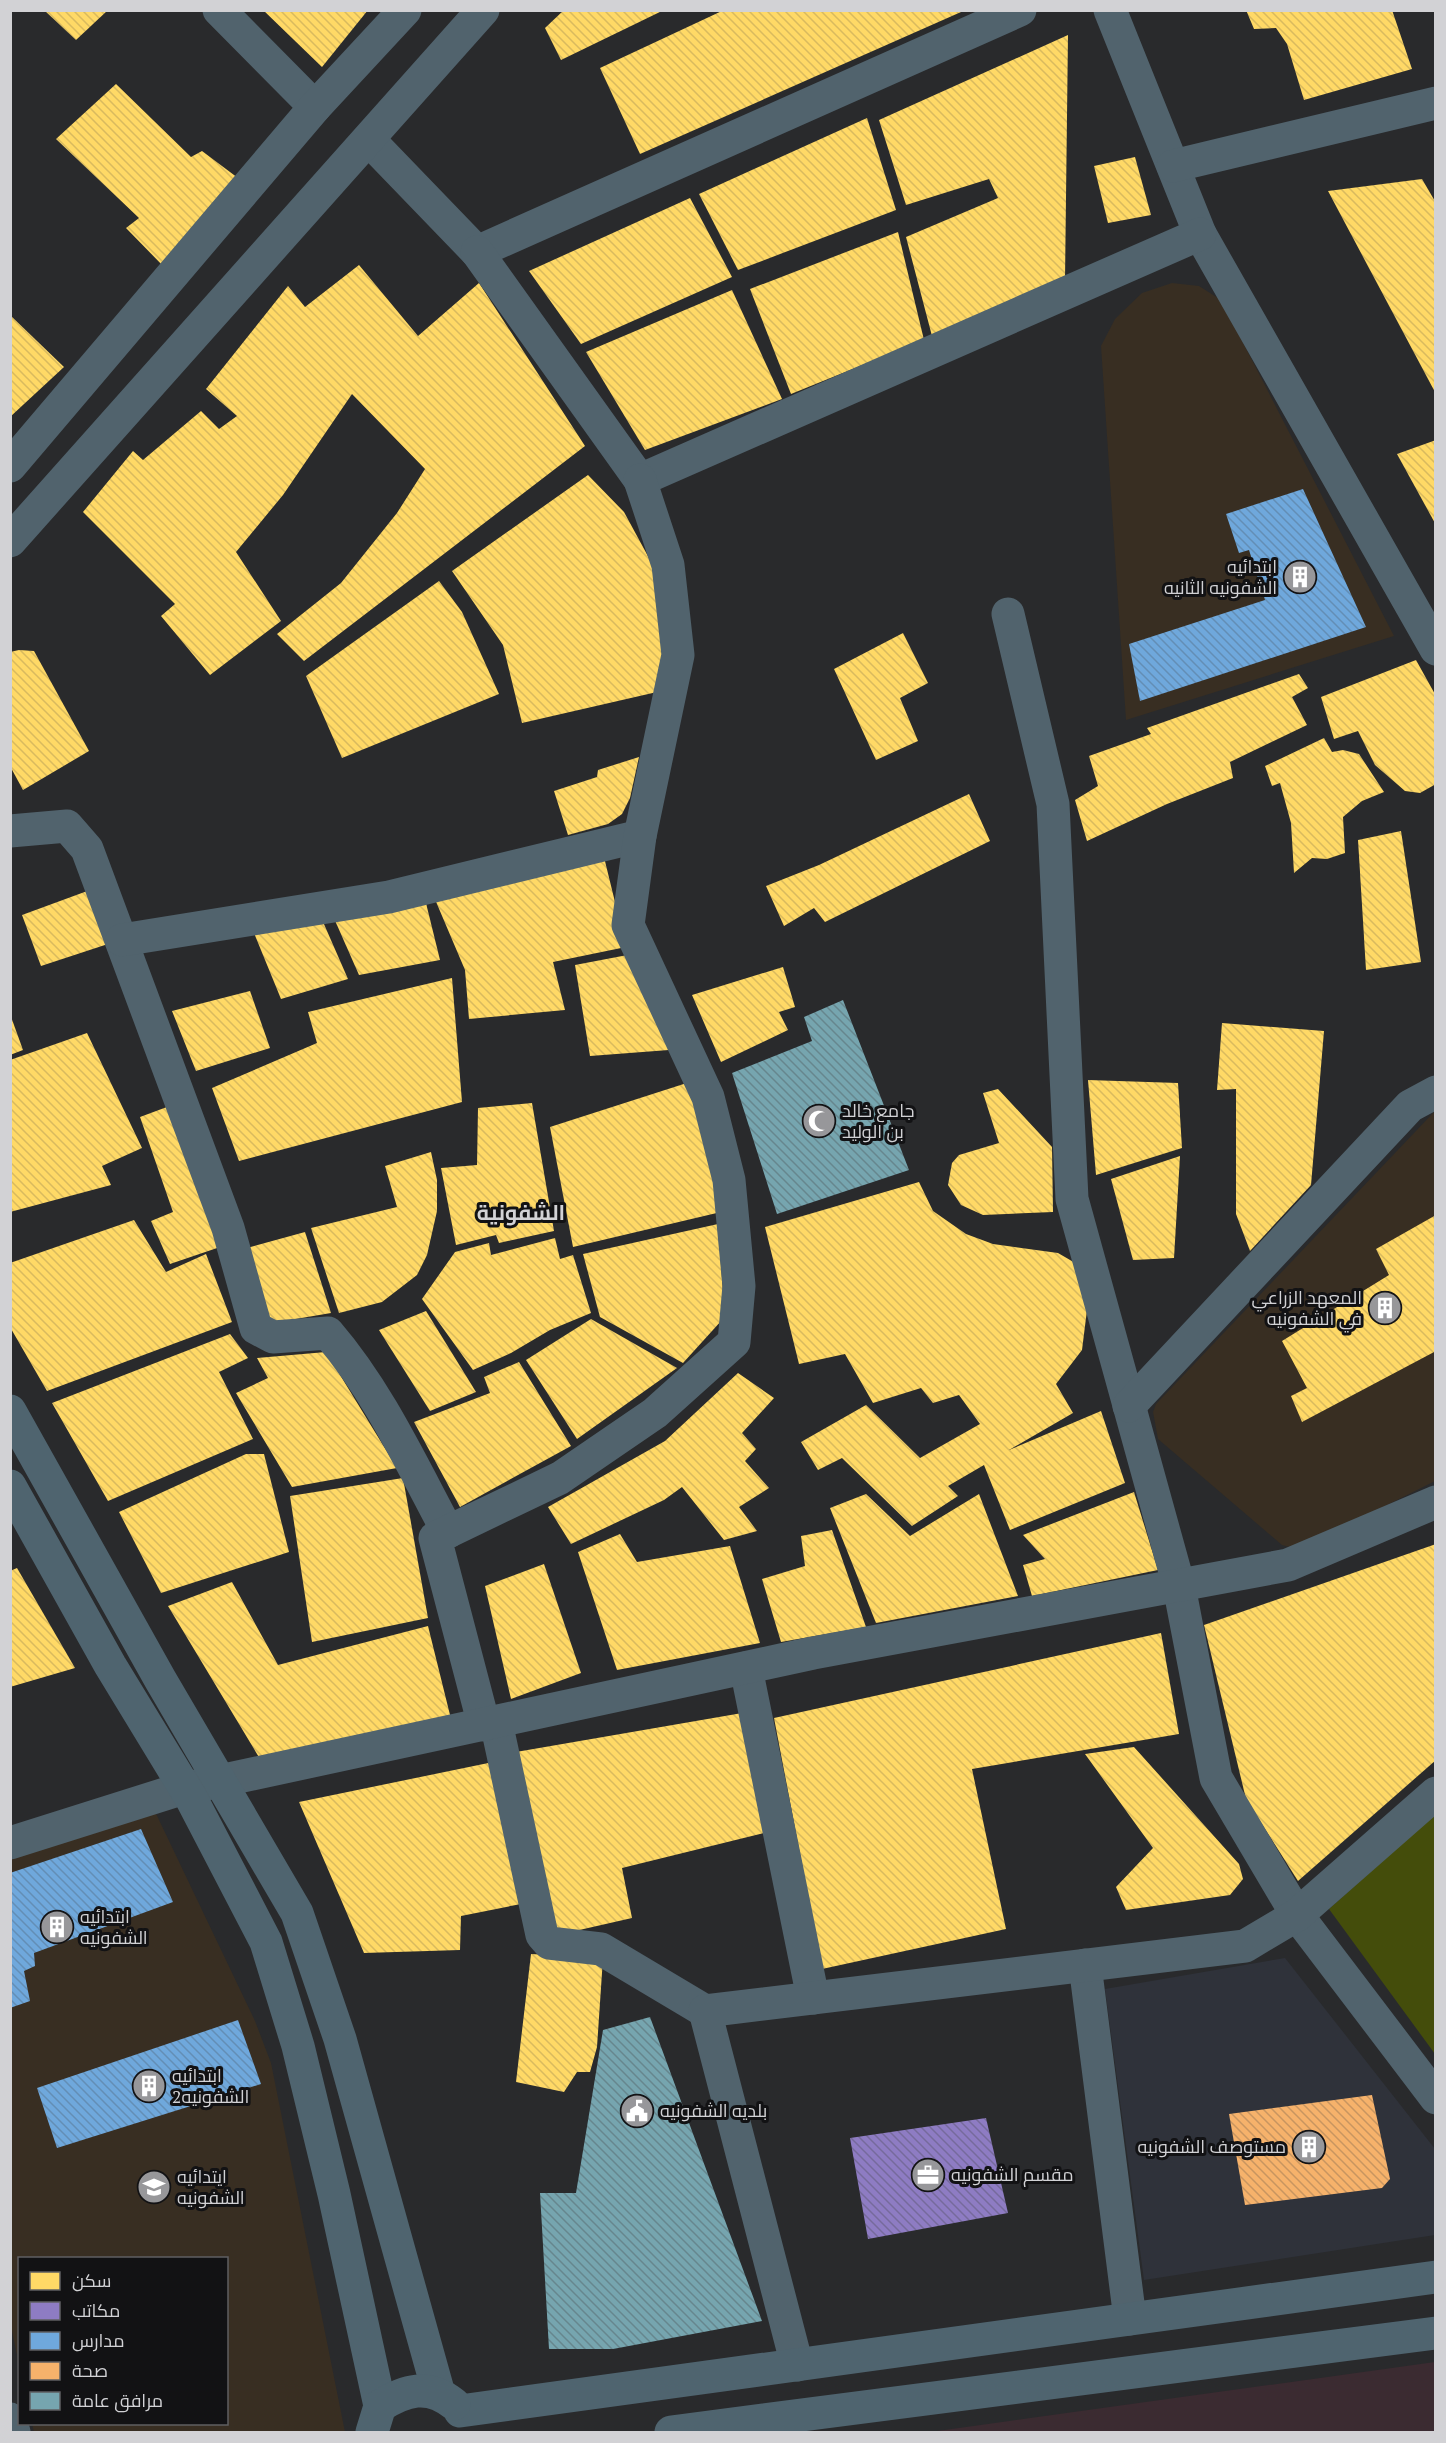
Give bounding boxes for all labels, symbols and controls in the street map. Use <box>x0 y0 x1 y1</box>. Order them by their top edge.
place label: ابتدائيه الشفونيه الثانيه <box>1164 554 1277 599</box>
building icon: ابتدائيه الشفونيه الثانيه <box>1282 559 1318 595</box>
place label: جامع خالد بن الوليد <box>842 1098 914 1143</box>
mosque icon: جامع خالد بن الوليد <box>801 1103 837 1139</box>
district label: الشفونية <box>477 1198 565 1226</box>
place label: المعهد الزراعي في الشفونيه <box>1251 1285 1362 1333</box>
building icon: المعهد الزراعي في الشفونيه <box>1367 1290 1403 1326</box>
place label: ابتدائيه الشفونيه <box>80 1904 148 1949</box>
building icon: ابتدائيه الشفونيه <box>39 1909 75 1945</box>
place label: ابتدائيه الشفونيه2 <box>172 2063 249 2108</box>
building icon: ابتدائيه الشفونيه2 <box>131 2068 167 2104</box>
public building icon: بلديه الشفونيه <box>619 2093 655 2129</box>
place label: بلديه الشفونيه <box>660 2098 767 2122</box>
building icon: مستوصف الشفونيه <box>1291 2129 1327 2165</box>
place label: مستوصف الشفونيه <box>1137 2134 1286 2158</box>
office icon: مقسم الشفونيه <box>910 2157 946 2193</box>
place label: مقسم الشفونيه <box>951 2162 1073 2187</box>
place label: ايتدائيه الشفونيه <box>177 2164 245 2209</box>
school or university icon: ايتدائيه الشفونيه <box>136 2169 172 2205</box>
legend <box>18 2257 228 2425</box>
text: سكن <box>72 2268 111 2292</box>
text: مكاتب <box>72 2298 120 2322</box>
text: مدارس <box>72 2328 125 2352</box>
text: صحة <box>72 2358 108 2382</box>
text: مرافق عامة <box>72 2388 163 2413</box>

